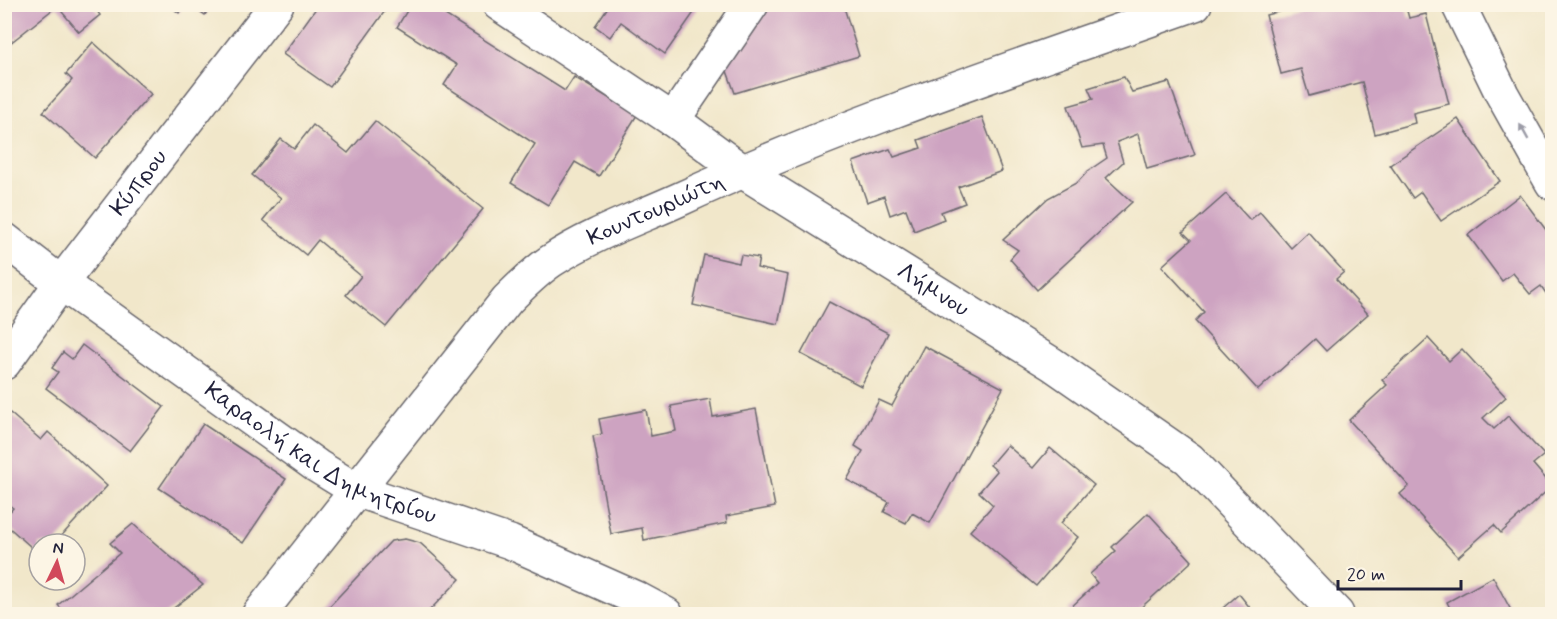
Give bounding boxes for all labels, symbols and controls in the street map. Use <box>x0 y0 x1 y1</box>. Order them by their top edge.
one-way arrow <box>1518 124 1529 140</box>
street label: Κύπρου <box>103 143 174 223</box>
street label: Κουντουριώτη <box>582 165 730 253</box>
street label: Λήμνου <box>891 256 975 324</box>
street label: Καραολή και Δημητρίου <box>198 375 441 532</box>
north arrow <box>27 532 87 592</box>
text: N <box>52 538 64 559</box>
scale bar <box>1338 553 1461 591</box>
text: 20 m <box>1347 563 1385 587</box>

